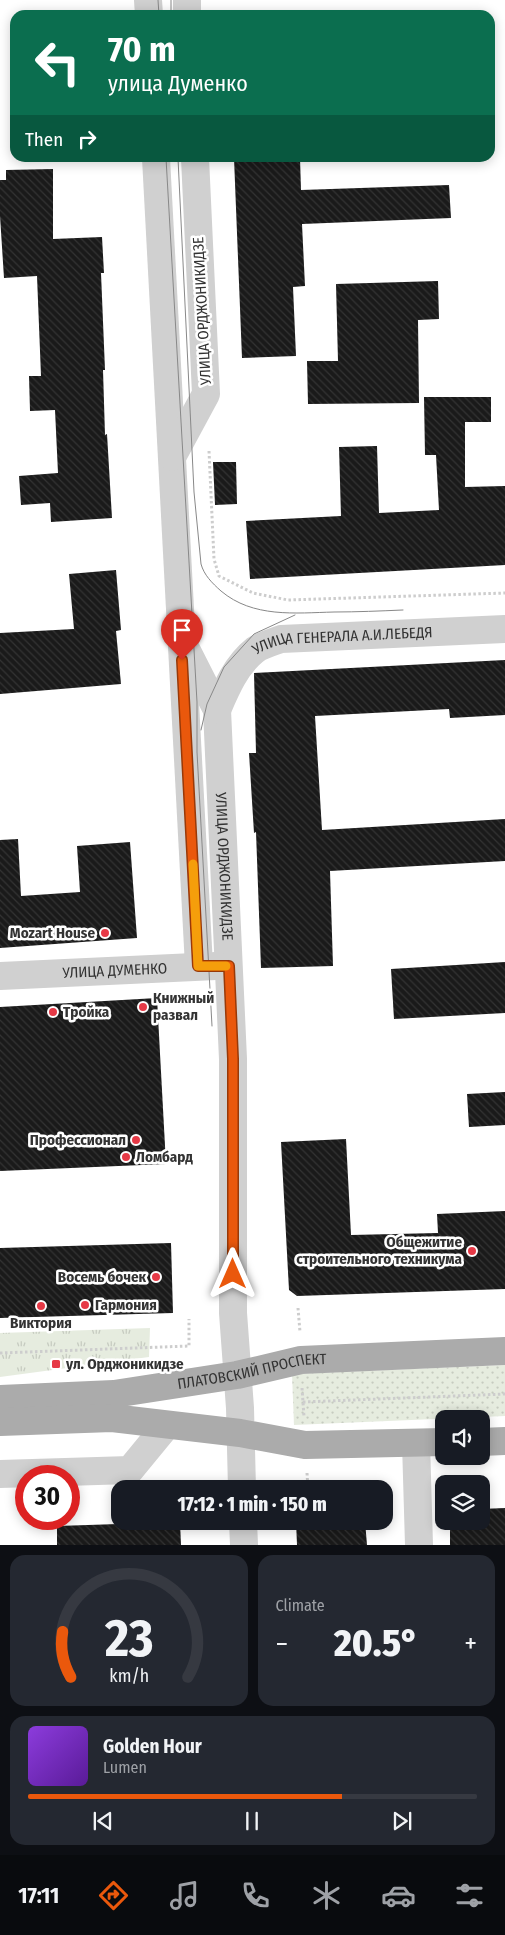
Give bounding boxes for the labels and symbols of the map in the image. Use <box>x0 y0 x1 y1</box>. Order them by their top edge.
street label: УЛИЦА ОРДЖОНИКИДЗЕ <box>189 236 215 387</box>
pin <box>161 609 203 660</box>
street label: УЛИЦА ГЕНЕРАЛА А.И.ЛЕБЕДЯ <box>248 623 433 659</box>
street label: УЛИЦА ОРДЖОНИКИДЗЕ <box>212 791 237 941</box>
place label: Mozart House <box>10 924 95 942</box>
marker: Mozart House <box>99 927 111 939</box>
street label: УЛИЦА ДУМЕНКО <box>61 959 168 982</box>
place label: Книжный развал <box>153 989 214 1024</box>
marker: Книжный развал <box>137 1001 149 1013</box>
place label: Тройка <box>63 1003 110 1021</box>
marker: Тройка <box>47 1006 59 1018</box>
place label: Профессионал <box>30 1131 126 1149</box>
marker: Профессионал <box>130 1134 142 1146</box>
place label: Ломбард <box>136 1148 193 1166</box>
marker: Ломбард <box>120 1151 132 1163</box>
place label: Общежитие строительного техникума <box>296 1233 463 1268</box>
marker: Общежитие строительного техникума <box>466 1245 478 1257</box>
position arrow <box>206 1247 258 1299</box>
place label: Восемь бочек <box>58 1268 146 1286</box>
marker: Восемь бочек <box>150 1271 162 1283</box>
place label: Гармония <box>95 1296 157 1314</box>
marker: Гармония <box>79 1299 91 1311</box>
marker: Виктория <box>35 1300 47 1312</box>
place label: Виктория <box>10 1314 72 1332</box>
street label: ПЛАТОВСКИЙ ПРОСПЕКТ <box>176 1350 327 1393</box>
place label: ул. Орджоникидзе <box>65 1355 184 1373</box>
marker: ул. Орджоникидзе <box>50 1358 62 1370</box>
speed limit sign: 30 <box>15 1465 80 1530</box>

